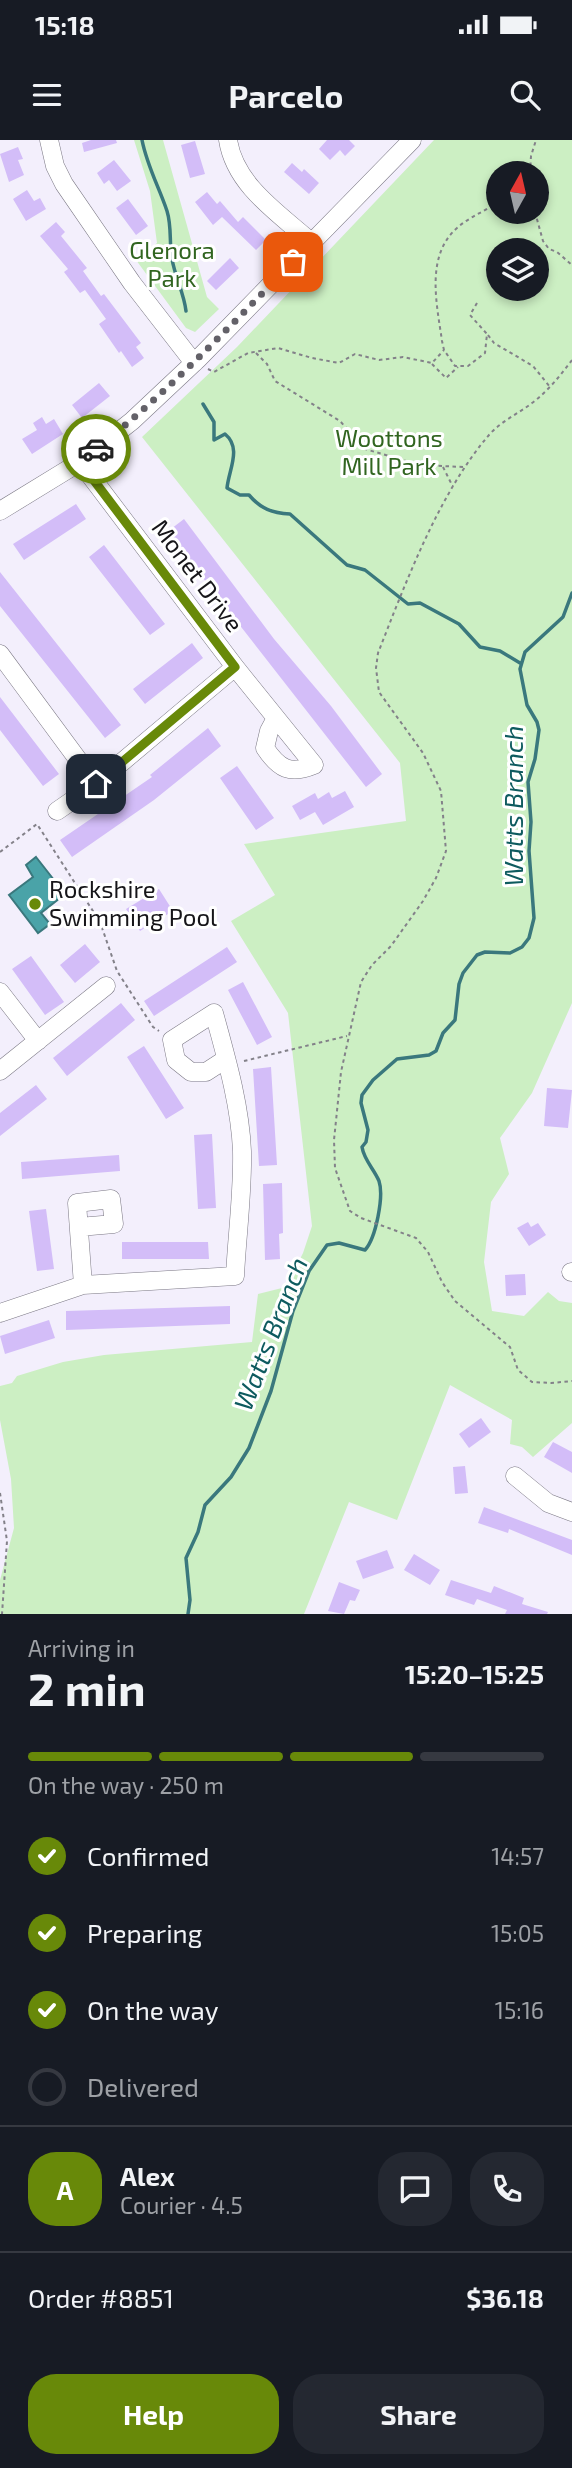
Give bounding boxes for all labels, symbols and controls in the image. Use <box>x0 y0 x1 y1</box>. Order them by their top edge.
text: 15:18 <box>35 9 95 40</box>
icon: menu <box>28 76 66 114</box>
text: Parcelo <box>229 76 343 114</box>
icon: search <box>506 76 544 114</box>
north arrow <box>486 161 550 224</box>
map controls <box>486 161 549 301</box>
pin <box>263 232 323 292</box>
park label: Glenora Park <box>129 235 215 292</box>
button: layers <box>486 238 549 301</box>
icon: bag <box>274 243 312 281</box>
courier <box>61 414 131 484</box>
park label: Woottons Mill Park <box>335 423 443 480</box>
icon: car <box>77 430 115 468</box>
street label: Monet Drive <box>147 513 250 637</box>
water label: Watts Branch <box>497 725 528 887</box>
pin <box>66 754 126 814</box>
icon: home <box>77 765 115 803</box>
place label: Rockshire Swimming Pool <box>49 874 217 931</box>
marker: Rockshire Swimming Pool <box>27 896 43 912</box>
water label: Watts Branch <box>226 1253 313 1414</box>
text: Arriving in <box>28 1634 135 1662</box>
text: 15:20–15:25 <box>405 1658 544 1689</box>
text: 2 min <box>28 1660 146 1715</box>
text: On the way · 250 m <box>28 1771 224 1799</box>
icon: check <box>28 1837 66 1875</box>
text: Confirmed <box>87 1840 210 1871</box>
text: 14:57 <box>491 1842 544 1870</box>
icon: check <box>28 1914 66 1952</box>
text: Preparing <box>87 1917 202 1948</box>
text: 15:05 <box>491 1919 544 1947</box>
icon: check <box>28 1991 66 2029</box>
text: On the way <box>87 1994 218 2025</box>
text: 15:16 <box>495 1996 544 2024</box>
text: Delivered <box>87 2071 199 2102</box>
button: chat <box>378 2152 452 2226</box>
button: phone <box>470 2152 544 2226</box>
text: Alex <box>120 2160 175 2191</box>
text: A <box>57 2174 73 2205</box>
text: Courier · 4.5 <box>120 2191 243 2219</box>
text: Order #8851 <box>28 2282 174 2313</box>
text: $36.18 <box>466 2282 544 2313</box>
button: Help <box>28 2374 279 2454</box>
button: Share <box>293 2374 544 2454</box>

